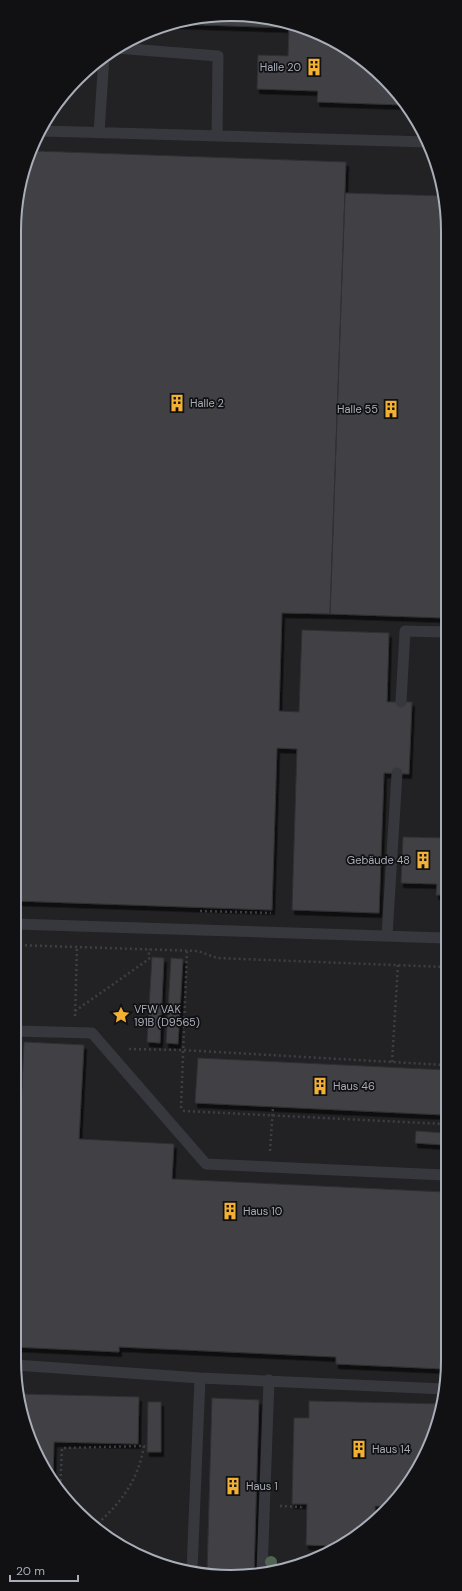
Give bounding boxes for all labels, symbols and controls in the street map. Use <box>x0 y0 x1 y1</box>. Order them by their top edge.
building icon: Halle 20 <box>304 57 324 77</box>
place label: Halle 20 <box>260 60 301 74</box>
building icon: Halle 2 <box>167 393 187 413</box>
place label: Halle 2 <box>190 396 224 410</box>
building icon: Halle 55 <box>381 399 401 419</box>
place label: Halle 55 <box>337 402 378 416</box>
building icon: Gebäude 48 <box>413 850 433 870</box>
place label: Gebäude 48 <box>347 853 410 867</box>
place label: VFW VAK 191B (D9565) <box>134 1002 200 1029</box>
place icon: VFW VAK 191B (D9565) <box>111 1005 131 1025</box>
building icon: Haus 46 <box>310 1076 330 1096</box>
place label: Haus 46 <box>333 1079 375 1093</box>
building icon: Haus 10 <box>220 1201 240 1221</box>
place label: Haus 10 <box>243 1204 282 1218</box>
building icon: Haus 14 <box>349 1439 369 1459</box>
place label: Haus 14 <box>372 1442 411 1456</box>
building icon: Haus 1 <box>223 1476 243 1496</box>
place label: Haus 1 <box>246 1479 278 1493</box>
scale bar <box>10 1557 78 1583</box>
text: 20 m <box>16 1563 45 1579</box>

